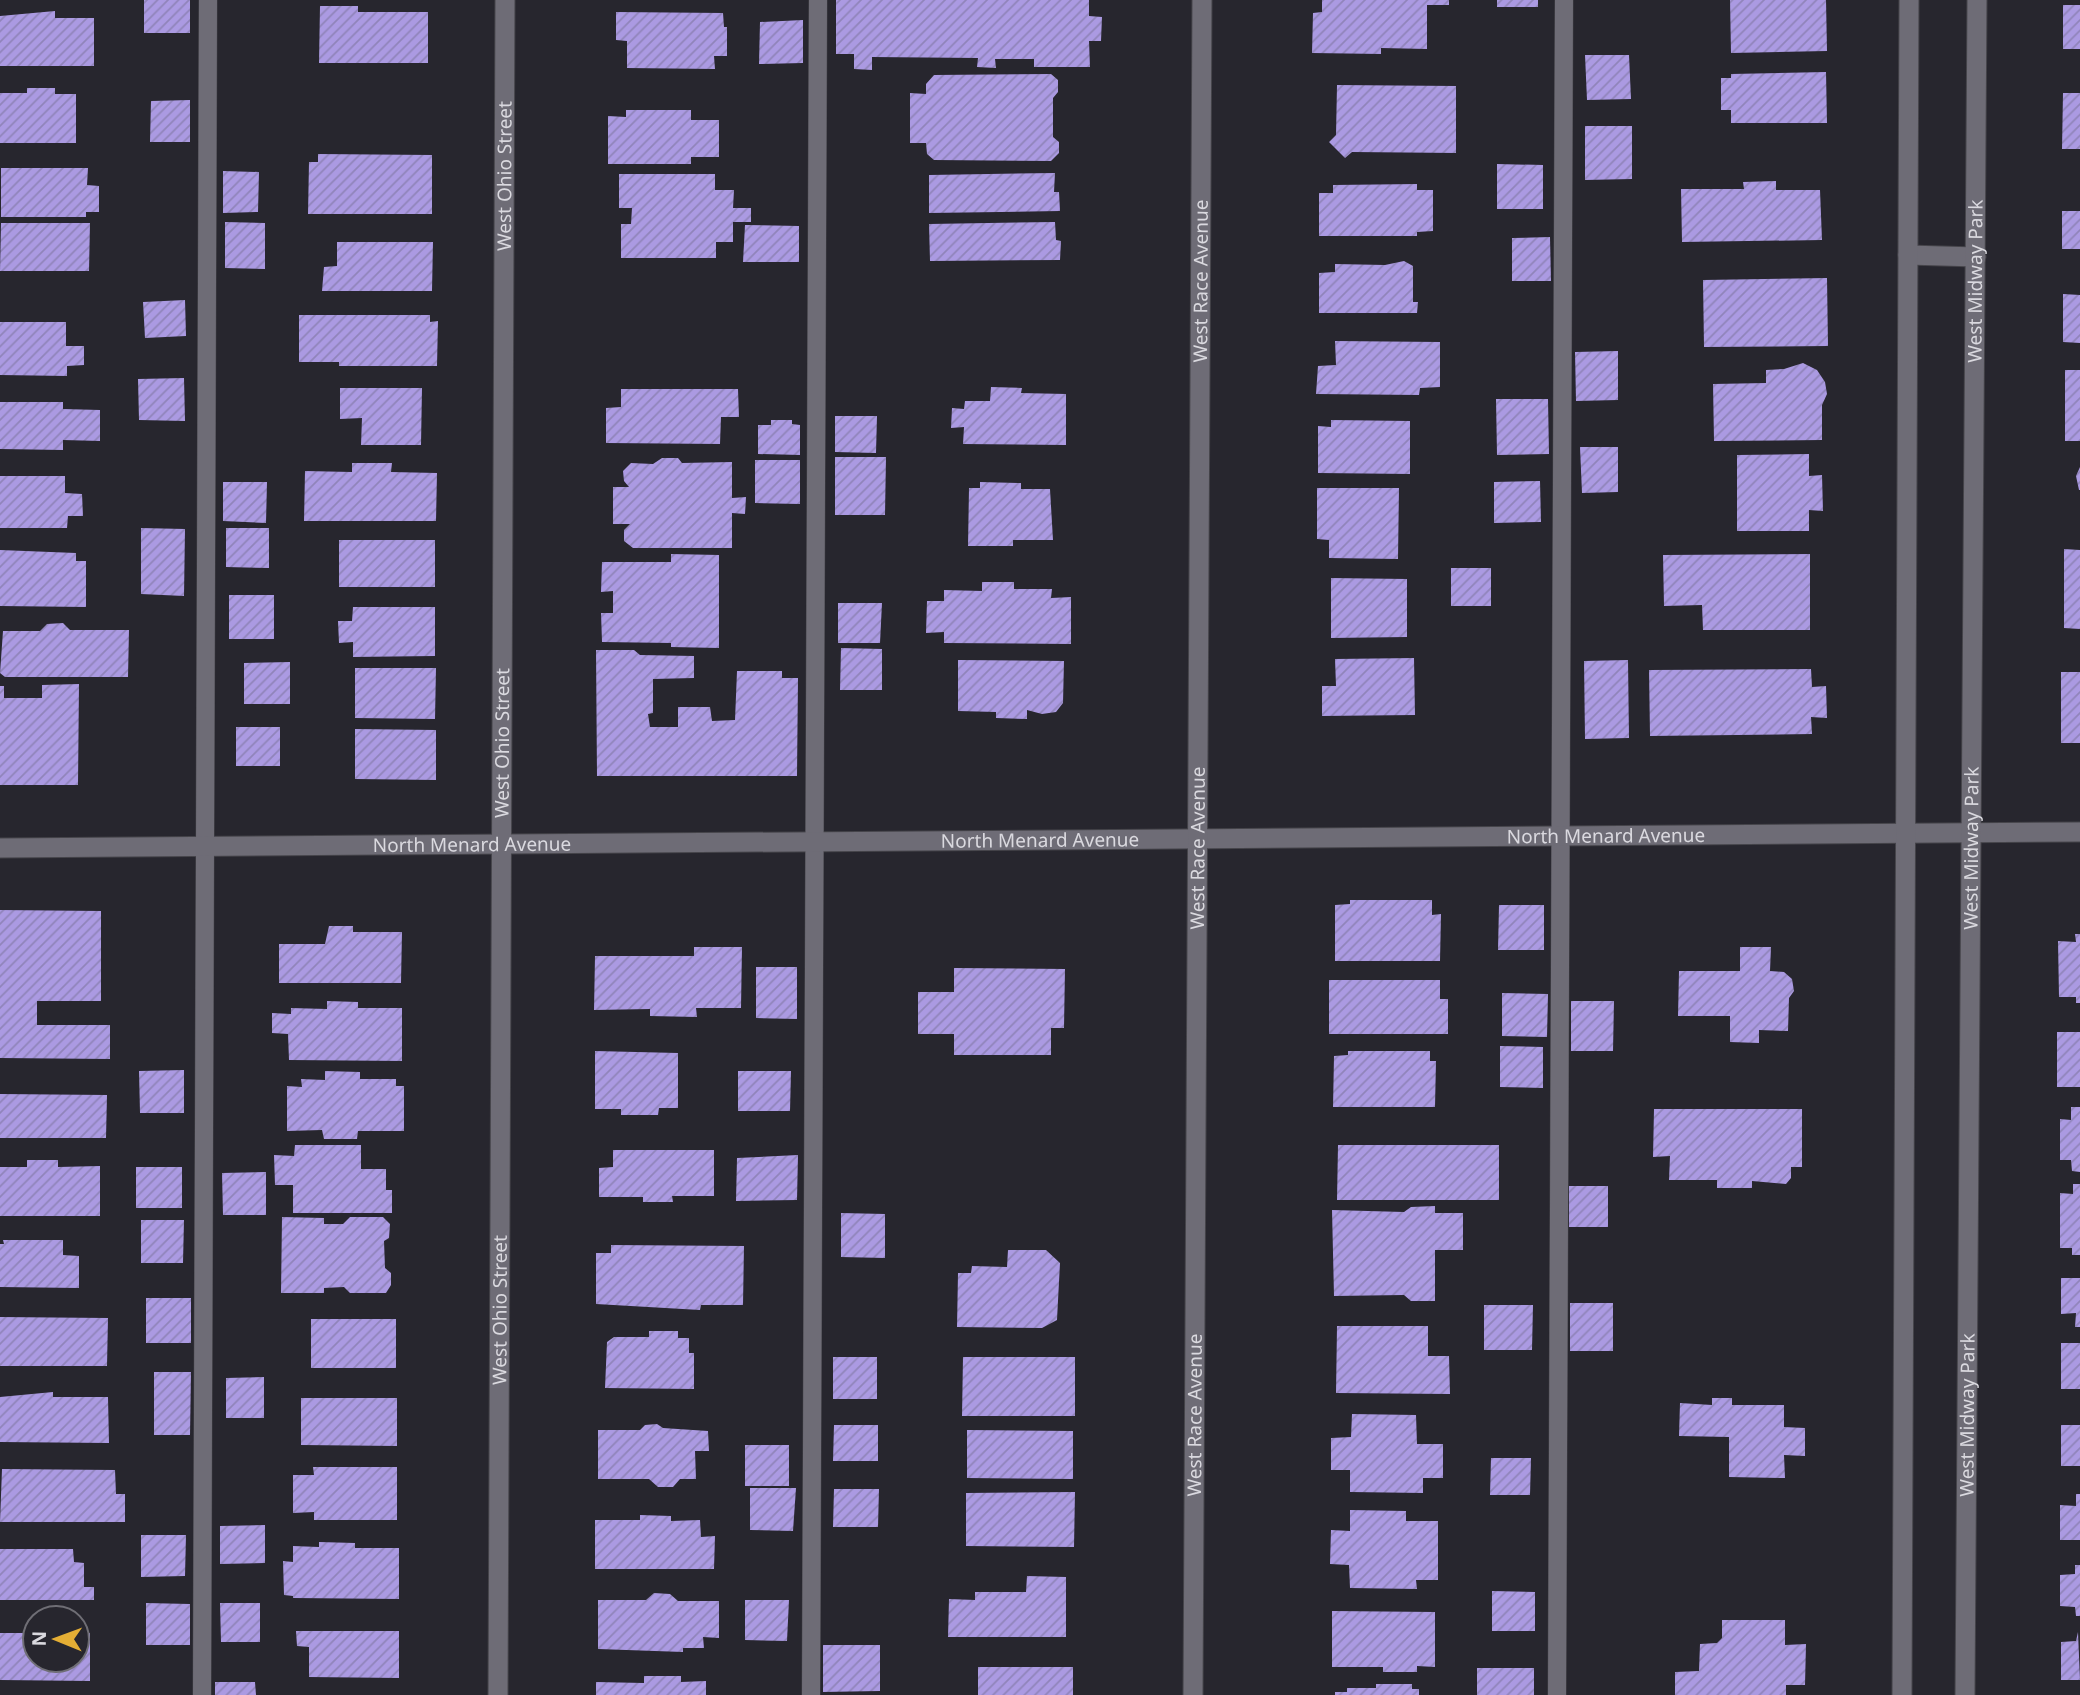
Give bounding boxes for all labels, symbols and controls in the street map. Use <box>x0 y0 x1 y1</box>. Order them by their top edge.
street label: West Ohio Street <box>491 101 518 251</box>
street label: West Race Avenue <box>1187 199 1214 363</box>
street label: West Midway Park <box>1961 199 1989 363</box>
street label: West Ohio Street <box>489 668 515 818</box>
street label: West Race Avenue <box>1184 766 1211 930</box>
street label: West Midway Park <box>1957 766 1985 930</box>
street label: North Menard Avenue <box>1507 822 1705 849</box>
street label: North Menard Avenue <box>941 826 1139 854</box>
street label: North Menard Avenue <box>373 831 571 858</box>
street label: West Ohio Street <box>486 1235 513 1385</box>
street label: West Race Avenue <box>1181 1333 1208 1497</box>
street label: West Midway Park <box>1953 1333 1981 1497</box>
north arrow <box>21 1604 91 1674</box>
text: N <box>26 1631 52 1647</box>

